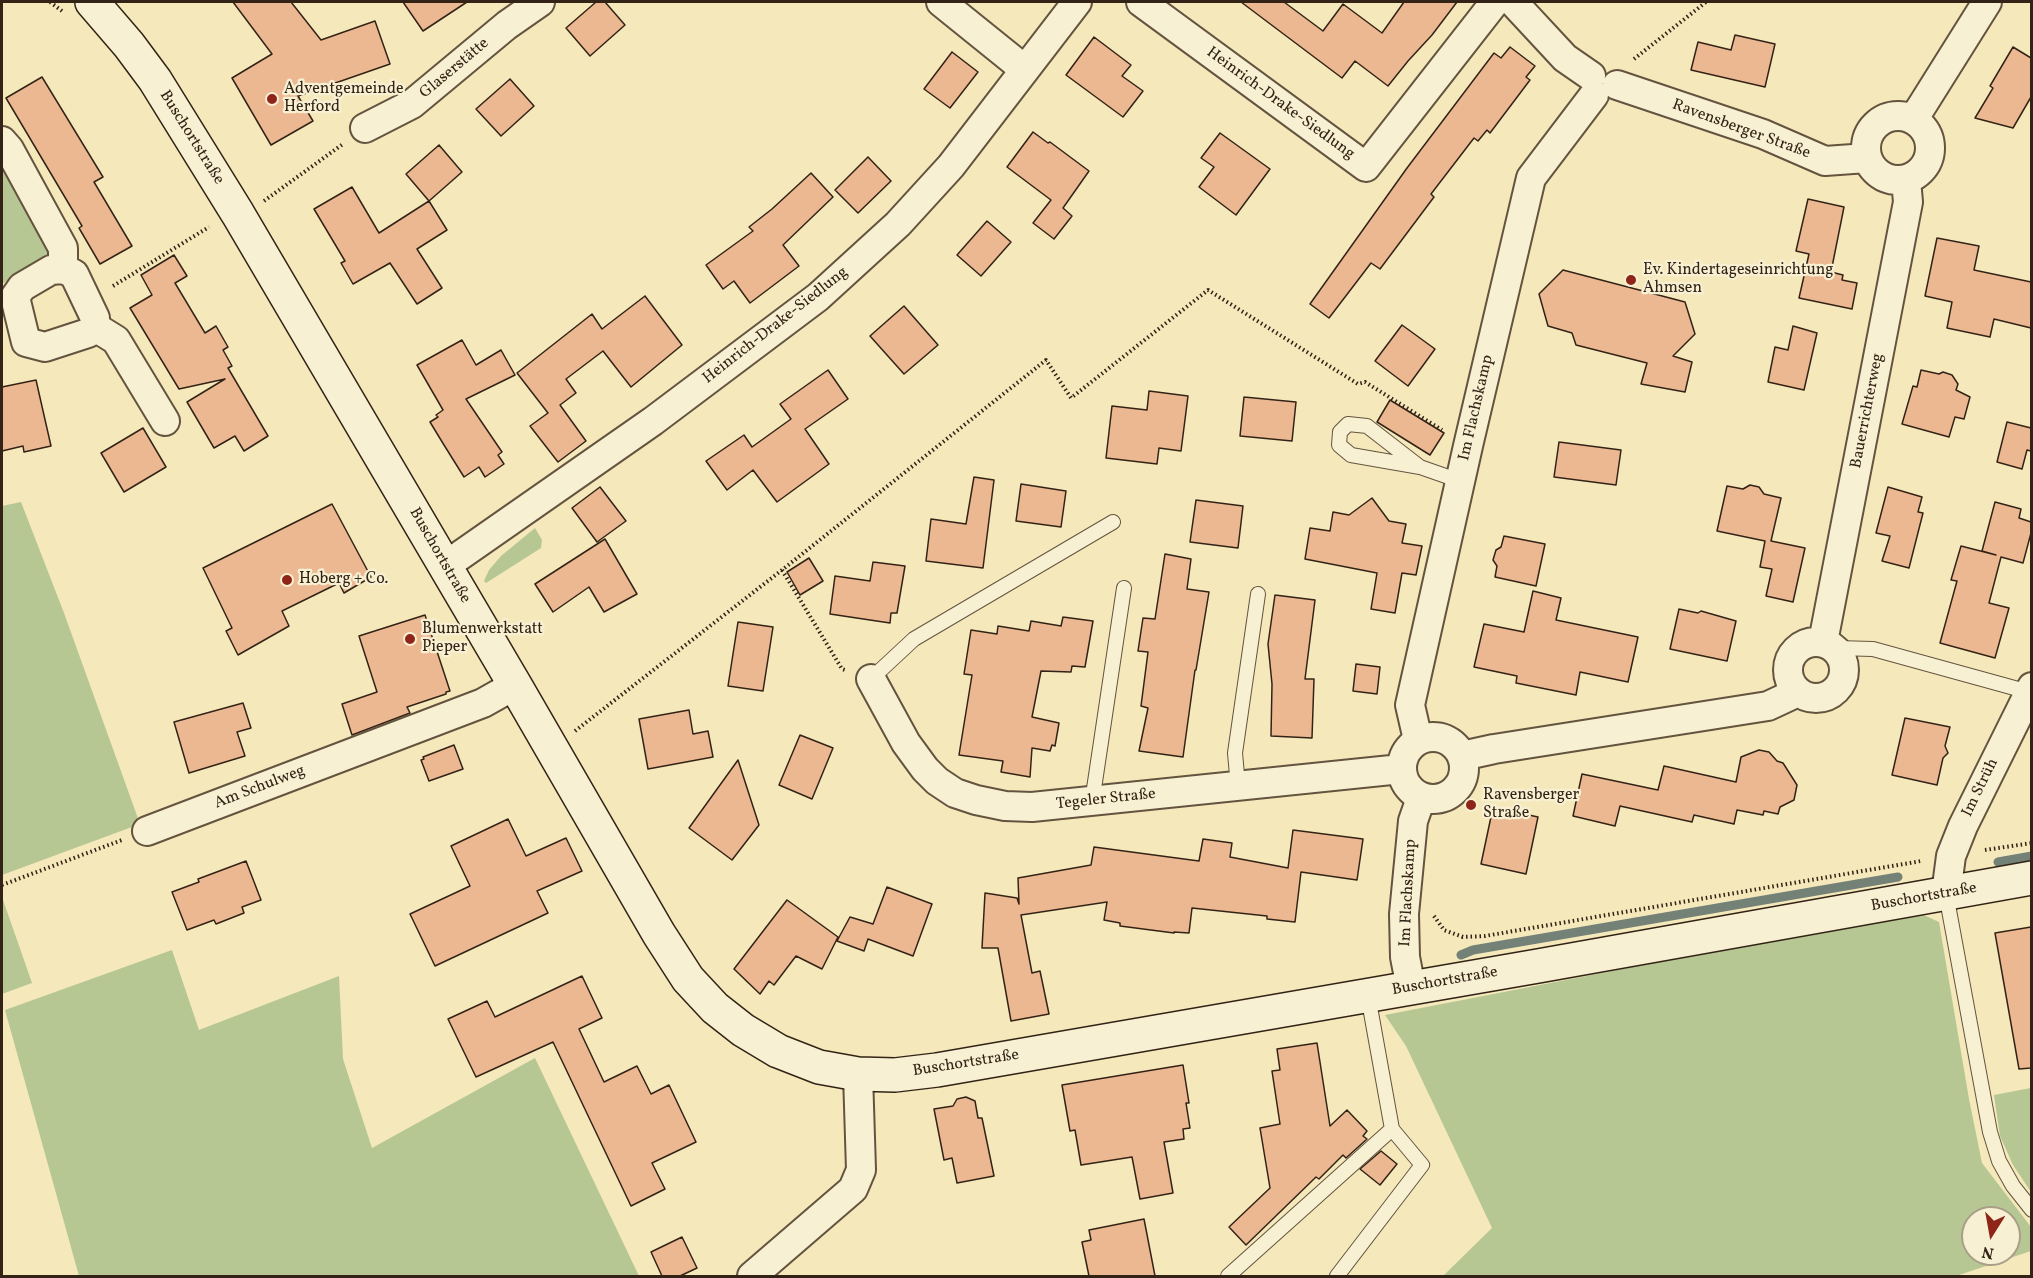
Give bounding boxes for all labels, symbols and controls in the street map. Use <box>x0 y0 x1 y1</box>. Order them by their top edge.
street label: Glaserstätte <box>417 35 493 103</box>
street label: Heinrich-Drake-Siedlung <box>1202 44 1358 164</box>
place label: Adventgemeinde Herford <box>284 80 403 118</box>
street label: Buschortstraße <box>154 87 228 189</box>
marker: Adventgemeinde Herford <box>265 92 279 106</box>
street label: Ravensberger Straße <box>1669 96 1813 164</box>
place label: Ev. Kindertageseinrichtung Ahmsen <box>1643 261 1833 299</box>
street label: Heinrich-Drake-Siedlung <box>700 263 852 389</box>
marker: Ev. Kindertageseinrichtung Ahmsen <box>1624 273 1638 287</box>
street label: Bauerrichterweg <box>1847 352 1889 470</box>
street label: Im Flachskamp <box>1456 353 1498 463</box>
street label: Buschortstraße <box>404 505 474 607</box>
place label: Hoberg + Co. <box>299 570 388 590</box>
marker: Hoberg + Co. <box>280 573 294 587</box>
place label: Blumenwerkstatt Pieper <box>422 620 543 658</box>
marker: Blumenwerkstatt Pieper <box>403 632 417 646</box>
street label: Im Strüh <box>1959 756 2003 820</box>
street label: Am Schulweg <box>212 762 308 814</box>
street label: Tegeler Straße <box>1055 785 1157 815</box>
place label: Ravensberger Straße <box>1483 786 1579 824</box>
marker: Ravensberger Straße <box>1464 798 1478 812</box>
street label: Im Flachskamp <box>1397 839 1421 947</box>
street label: Buschortstraße <box>1870 879 1978 917</box>
street label: Buschortstraße <box>1391 963 1499 1001</box>
street label: Buschortstraße <box>912 1046 1020 1082</box>
north arrow <box>1961 1206 2021 1266</box>
text: N <box>1980 1240 1996 1264</box>

